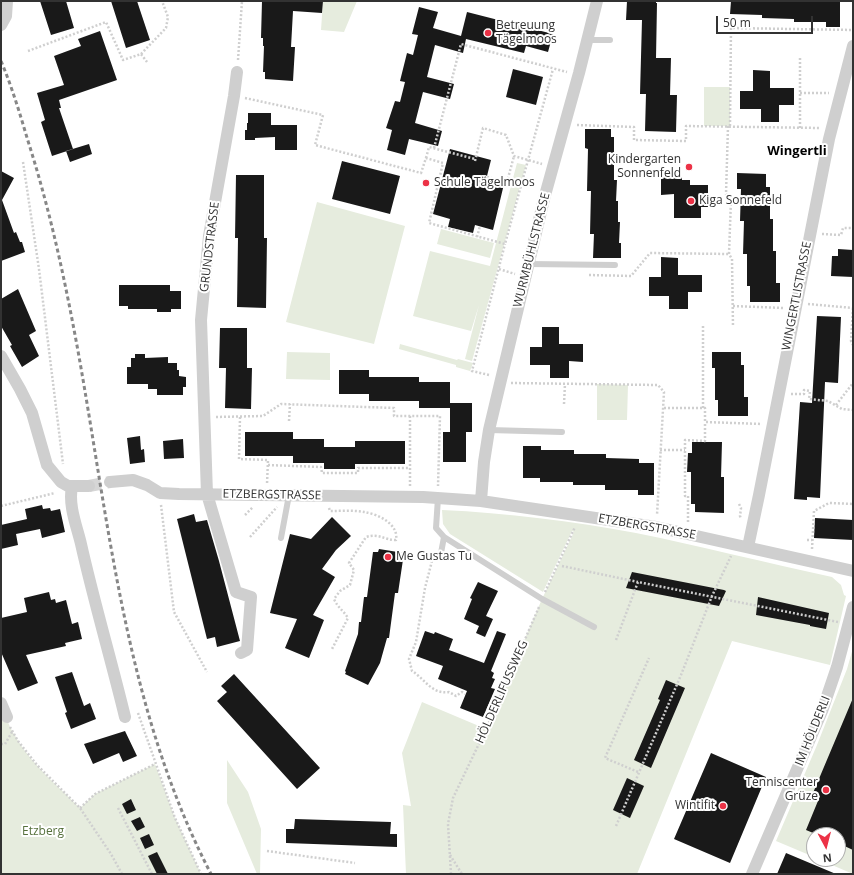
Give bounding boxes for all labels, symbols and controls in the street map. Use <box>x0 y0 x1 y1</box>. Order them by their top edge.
scale bar <box>718 8 815 34</box>
text: 50 m <box>723 14 751 31</box>
place label: Betreuung Tägelmoos <box>496 19 557 47</box>
marker: Betreuung Tägelmoos <box>483 28 493 38</box>
district label: Wingertli <box>767 143 827 159</box>
place label: Kindergarten Sonnenfeld <box>608 153 681 181</box>
marker: Kindergarten Sonnenfeld <box>684 162 694 172</box>
place label: Schule Tägelmoos <box>434 176 535 190</box>
marker: Schule Tägelmoos <box>421 178 431 188</box>
street label: WURMBÜHLSTRASSE <box>511 191 553 309</box>
place label: Kiga Sonnefeld <box>699 194 782 208</box>
marker: Kiga Sonnefeld <box>686 196 696 206</box>
street label: GRUNDSTRASSE <box>197 201 223 293</box>
street label: WINGERTLISTRASSE <box>779 240 815 352</box>
street label: ETZBERGSTRASSE <box>223 487 321 503</box>
street label: ETZBERGSTRASSE <box>597 511 697 543</box>
place label: Me Gustas Tu <box>396 550 472 564</box>
marker: Me Gustas Tu <box>383 552 393 562</box>
street label: HÖLDERLIFUSSWEG <box>473 638 531 746</box>
street label: IM HÖLDERLI <box>792 694 834 768</box>
place label: Tenniscenter Grüze <box>745 776 818 804</box>
marker: Tenniscenter Grüze <box>821 785 831 795</box>
place label: Wintifit <box>675 799 715 813</box>
marker: Wintifit <box>718 801 728 811</box>
park label: Etzberg <box>22 825 64 839</box>
north arrow <box>806 827 846 867</box>
text: N <box>822 850 833 866</box>

